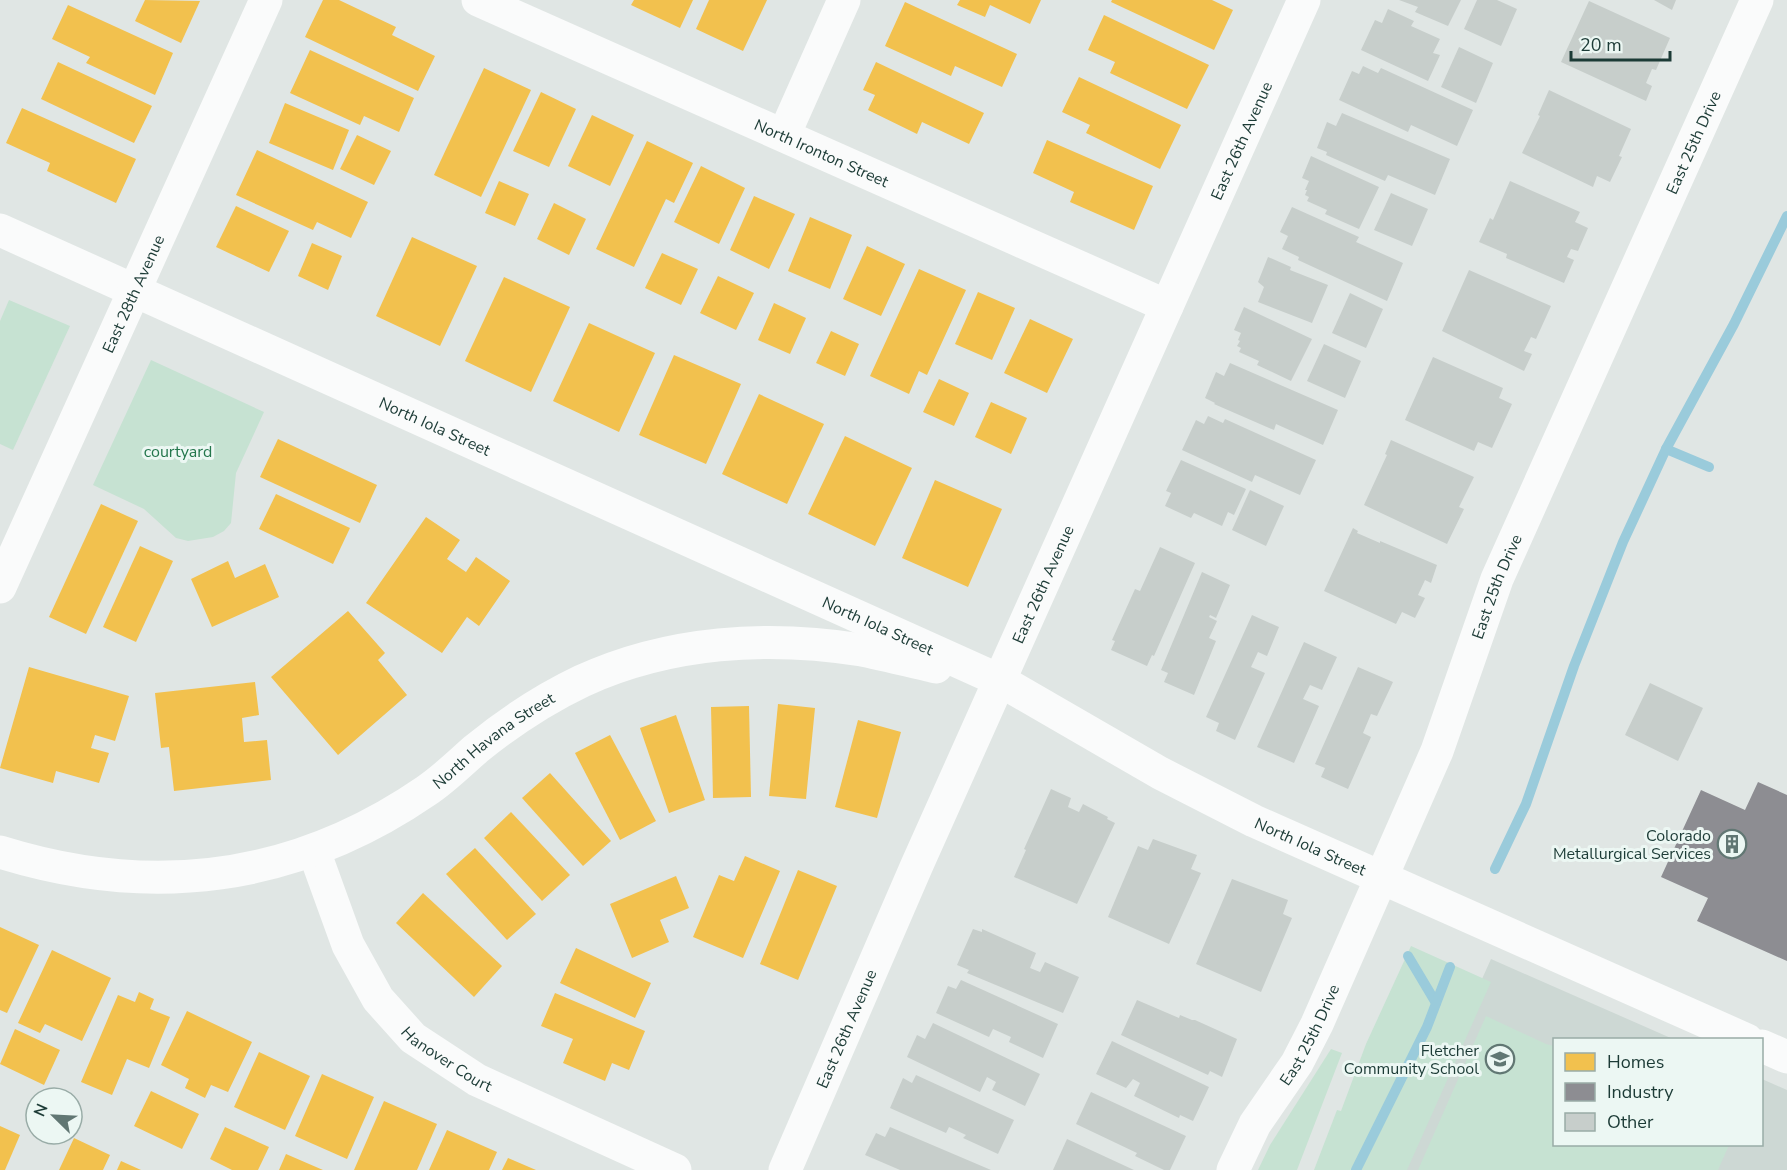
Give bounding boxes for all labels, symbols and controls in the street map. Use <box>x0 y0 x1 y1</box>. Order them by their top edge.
scale bar <box>1571 24 1670 62</box>
text: 20 m <box>1580 33 1622 57</box>
street label: East 26th Avenue <box>1206 78 1278 204</box>
street label: East 25th Drive <box>1661 88 1727 198</box>
street label: North Ironton Street <box>751 114 892 193</box>
street label: East 28th Avenue <box>97 231 170 357</box>
street label: North Iola Street <box>375 392 494 462</box>
park label: courtyard <box>144 441 212 463</box>
street label: East 26th Avenue <box>1007 522 1080 647</box>
street label: East 25th Drive <box>1467 531 1528 642</box>
street label: North Iola Street <box>818 592 937 661</box>
street label: North Havana Street <box>428 687 559 794</box>
street label: North Iola Street <box>1251 813 1370 882</box>
place label: Colorado Metallurgical Services <box>1553 825 1711 865</box>
building icon: Colorado Metallurgical Services <box>1716 828 1748 860</box>
street label: East 26th Avenue <box>812 966 883 1092</box>
street label: East 25th Drive <box>1275 981 1345 1090</box>
street label: Hanover Court <box>396 1022 496 1098</box>
legend <box>1553 1038 1763 1146</box>
place label: Fletcher Community School <box>1344 1040 1479 1080</box>
school or university icon: Fletcher Community School <box>1484 1043 1516 1075</box>
text: Homes <box>1607 1050 1664 1074</box>
text: Industry <box>1607 1080 1674 1104</box>
north arrow <box>24 1086 84 1146</box>
text: N <box>29 1100 54 1120</box>
text: Other <box>1607 1110 1654 1134</box>

